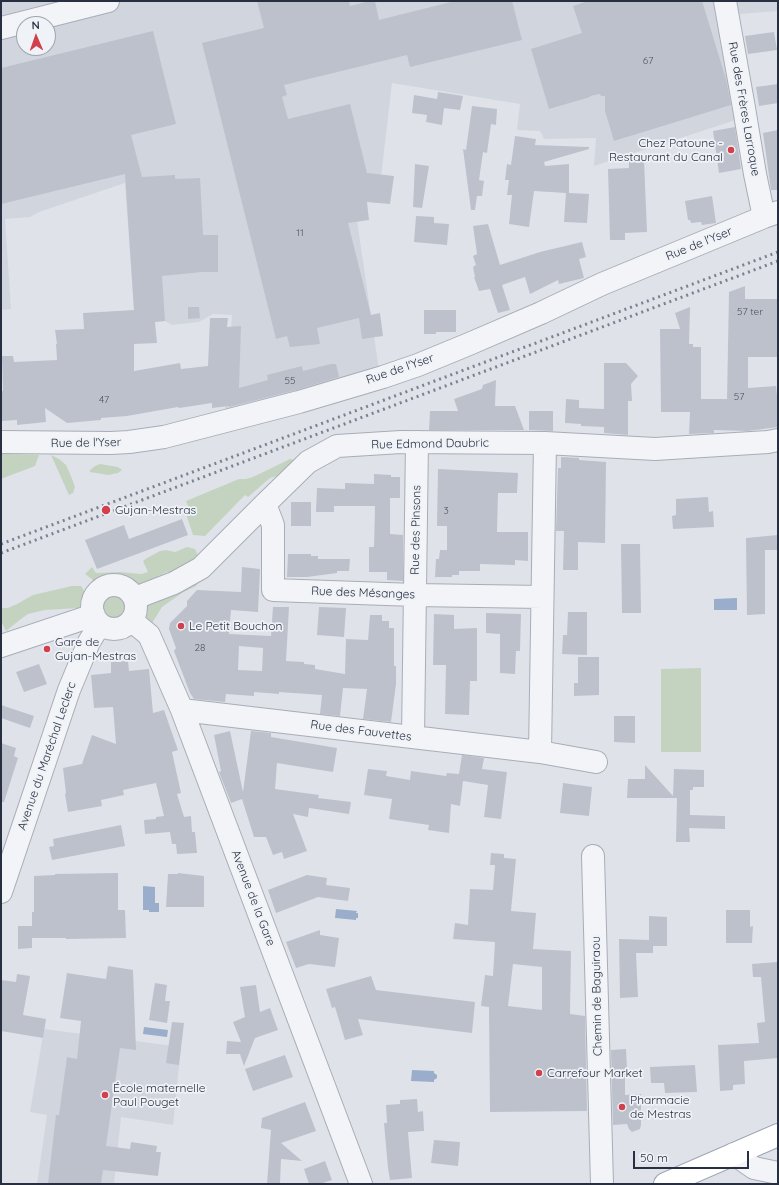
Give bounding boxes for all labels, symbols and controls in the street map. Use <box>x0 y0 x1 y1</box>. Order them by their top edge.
north arrow <box>16 16 56 56</box>
text: N <box>31 18 40 32</box>
street label: Rue des Frères Larroque <box>725 41 763 177</box>
house number: 67 <box>643 55 653 67</box>
place label: Chez Patoune - Restaurant du Canal <box>609 136 723 164</box>
marker: Chez Patoune - Restaurant du Canal <box>726 145 736 155</box>
street label: Rue de l'Yser <box>664 224 734 264</box>
house number: 11 <box>296 227 304 239</box>
house number: 57 ter <box>737 306 763 318</box>
street label: Rue de l'Yser <box>364 351 436 387</box>
house number: 55 <box>285 375 295 387</box>
house number: 57 <box>734 391 744 403</box>
house number: 47 <box>99 394 109 406</box>
street label: Rue de l'Yser <box>51 435 121 451</box>
street label: Rue Edmond Daubric <box>371 436 489 452</box>
street label: Rue des Pinsons <box>408 485 424 575</box>
place label: Gujan-Mestras <box>115 503 196 517</box>
marker: Gujan-Mestras <box>100 504 112 516</box>
house number: 3 <box>443 505 449 517</box>
street label: Rue des Mésanges <box>311 584 415 602</box>
place label: Le Petit Bouchon <box>189 619 282 633</box>
marker: Le Petit Bouchon <box>176 621 186 631</box>
place label: Gare de Gujan-Mestras <box>55 635 136 663</box>
house number: 28 <box>195 642 205 654</box>
marker: Gare de Gujan-Mestras <box>42 644 52 654</box>
street label: Avenue du Maréchal Leclerc <box>15 680 79 832</box>
street label: Rue des Fauvettes <box>310 718 412 744</box>
street label: Avenue de la Gare <box>228 848 278 948</box>
street label: Chemin de Baguiraou <box>589 936 605 1056</box>
place label: Carrefour Market <box>547 1066 643 1080</box>
marker: Carrefour Market <box>534 1068 544 1078</box>
place label: École maternelle Paul Pouget <box>113 1081 205 1109</box>
marker: École maternelle Paul Pouget <box>100 1090 110 1100</box>
place label: Pharmacie de Mestras <box>630 1093 691 1121</box>
marker: Pharmacie de Mestras <box>617 1102 627 1112</box>
scale bar <box>635 1143 751 1169</box>
text: 50 m <box>640 1150 668 1165</box>

